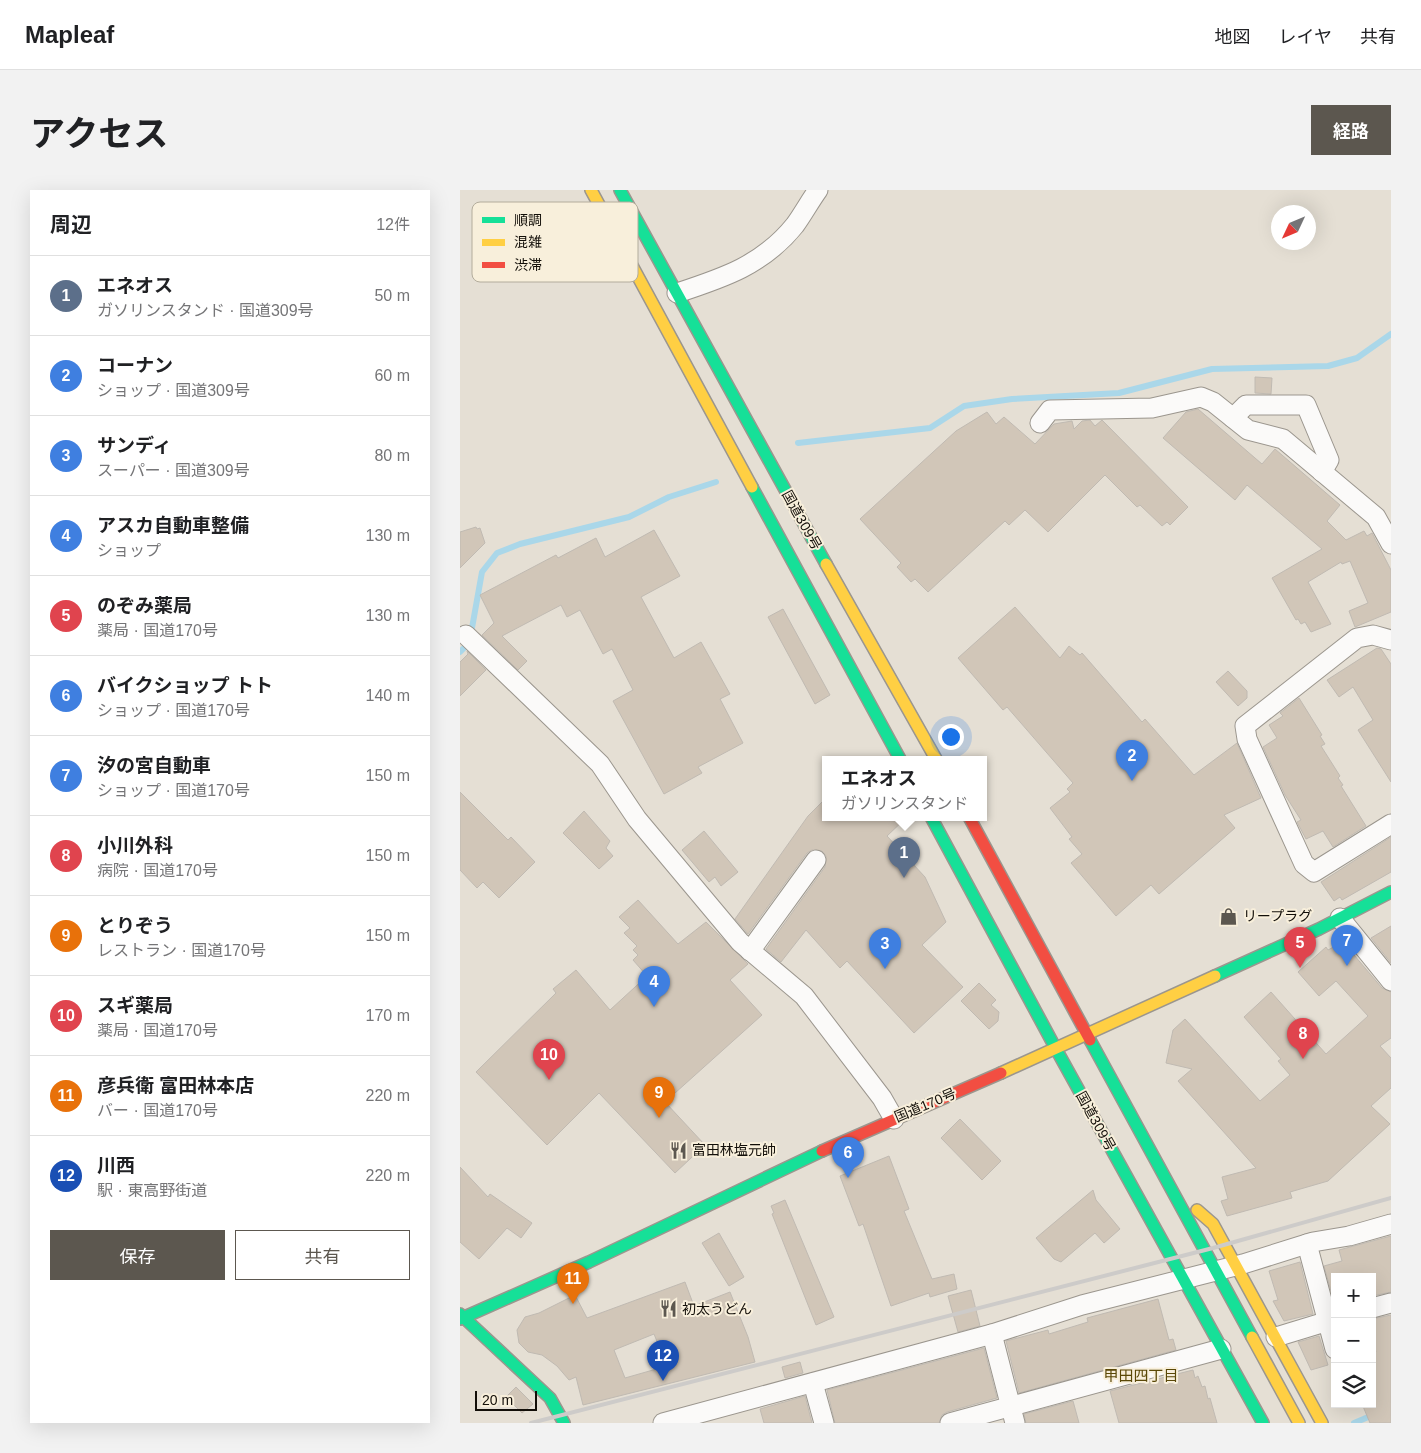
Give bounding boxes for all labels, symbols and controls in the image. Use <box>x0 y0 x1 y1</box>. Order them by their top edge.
text: Mapleaf <box>25 21 114 48</box>
text: 地図 <box>1215 27 1251 47</box>
text: レイヤ <box>1279 27 1332 47</box>
text: 共有 <box>1360 27 1396 47</box>
button: 経路 <box>1311 105 1391 155</box>
text: アクセス <box>30 114 168 153</box>
legend <box>472 202 638 282</box>
north arrow <box>1271 205 1316 250</box>
text: 順調 <box>514 212 542 228</box>
text: 周辺 <box>50 213 92 236</box>
text: 12件 <box>376 216 410 233</box>
text: 混雑 <box>514 234 542 250</box>
text: 渋滞 <box>514 257 542 273</box>
text: エネオス <box>97 275 173 296</box>
text: 1 <box>62 287 70 304</box>
text: 50 m <box>374 287 410 304</box>
text: ガソリンスタンド · 国道309号 <box>97 302 314 319</box>
text: コーナン <box>97 355 173 376</box>
text: 2 <box>62 367 70 384</box>
text: 60 m <box>374 367 410 384</box>
text: ショップ · 国道309号 <box>97 382 250 399</box>
text: サンディ <box>97 435 172 456</box>
text: 3 <box>62 447 70 464</box>
text: 80 m <box>374 447 410 464</box>
text: スーパー · 国道309号 <box>97 462 250 479</box>
street label: 国道309号 <box>779 488 825 552</box>
text: アスカ自動車整備 <box>97 515 249 536</box>
text: 4 <box>62 527 70 544</box>
text: 130 m <box>366 527 410 544</box>
text: ショップ <box>97 542 161 559</box>
text: のぞみ薬局 <box>97 595 192 616</box>
text: 5 <box>62 607 70 624</box>
text: 130 m <box>366 607 410 624</box>
text: 薬局 · 国道170号 <box>97 622 218 639</box>
text: バイクショップ トト <box>97 675 273 696</box>
text: 6 <box>62 687 70 704</box>
text: 140 m <box>366 687 410 704</box>
text: ショップ · 国道170号 <box>97 702 250 719</box>
your location <box>938 724 964 750</box>
pin: 2 <box>1116 740 1148 781</box>
text: 汐の宮自動車 <box>97 755 211 776</box>
popup <box>822 756 987 821</box>
text: 7 <box>62 767 70 784</box>
text: 150 m <box>366 767 410 784</box>
text: エネオス <box>841 768 917 789</box>
text: ショップ · 国道170号 <box>97 782 250 799</box>
text: ガソリンスタンド <box>841 795 968 812</box>
text: 小川外科 <box>97 835 173 856</box>
pin: 1 <box>888 837 920 878</box>
text: 8 <box>62 847 70 864</box>
text: 150 m <box>366 847 410 864</box>
text: 病院 · 国道170号 <box>97 862 218 879</box>
shop icon: リープラグ <box>1219 906 1239 926</box>
place label: リープラグ <box>1243 908 1312 924</box>
text: とりぞう <box>97 915 173 936</box>
pin: 7 <box>1331 925 1363 966</box>
text: 9 <box>62 927 70 944</box>
text: 150 m <box>366 927 410 944</box>
pin: 5 <box>1284 927 1316 968</box>
pin: 3 <box>869 928 901 969</box>
text: レストラン · 国道170号 <box>97 942 266 959</box>
pin: 4 <box>638 966 670 1007</box>
text: スギ薬局 <box>97 995 173 1016</box>
text: 10 <box>57 1007 75 1024</box>
text: 170 m <box>366 1007 410 1024</box>
pin: 8 <box>1287 1018 1319 1059</box>
text: 薬局 · 国道170号 <box>97 1022 218 1039</box>
pin: 10 <box>533 1039 565 1080</box>
text: 彦兵衛 富田林本店 <box>97 1075 254 1096</box>
pin: 9 <box>643 1077 675 1118</box>
street label: 国道170号 <box>892 1085 958 1125</box>
text: 11 <box>58 1087 74 1104</box>
text: 220 m <box>366 1087 410 1104</box>
street label: 国道309号 <box>1073 1089 1119 1153</box>
text: バー · 国道170号 <box>97 1102 218 1119</box>
pin: 6 <box>832 1137 864 1178</box>
restaurant icon: 富田林塩元帥 <box>668 1140 688 1160</box>
place label: 富田林塩元帥 <box>692 1142 776 1158</box>
text: 川西 <box>97 1155 135 1176</box>
text: 12 <box>57 1167 75 1184</box>
text: 220 m <box>366 1167 410 1184</box>
text: 駅 · 東高野街道 <box>97 1182 207 1199</box>
button: 保存 <box>50 1230 225 1280</box>
button: 共有 <box>235 1230 410 1280</box>
pin: 11 <box>557 1263 589 1304</box>
map controls <box>1331 1273 1376 1408</box>
button: + <box>1331 1273 1376 1318</box>
restaurant icon: 初太うどん <box>658 1299 678 1319</box>
place label: 初太うどん <box>682 1301 752 1317</box>
button: − <box>1331 1318 1376 1363</box>
pin: 12 <box>647 1340 679 1381</box>
button: layers <box>1331 1363 1376 1408</box>
district label: 甲田四丁目 <box>1103 1367 1179 1384</box>
scale bar <box>475 1388 538 1411</box>
text: 20 m <box>482 1392 513 1408</box>

